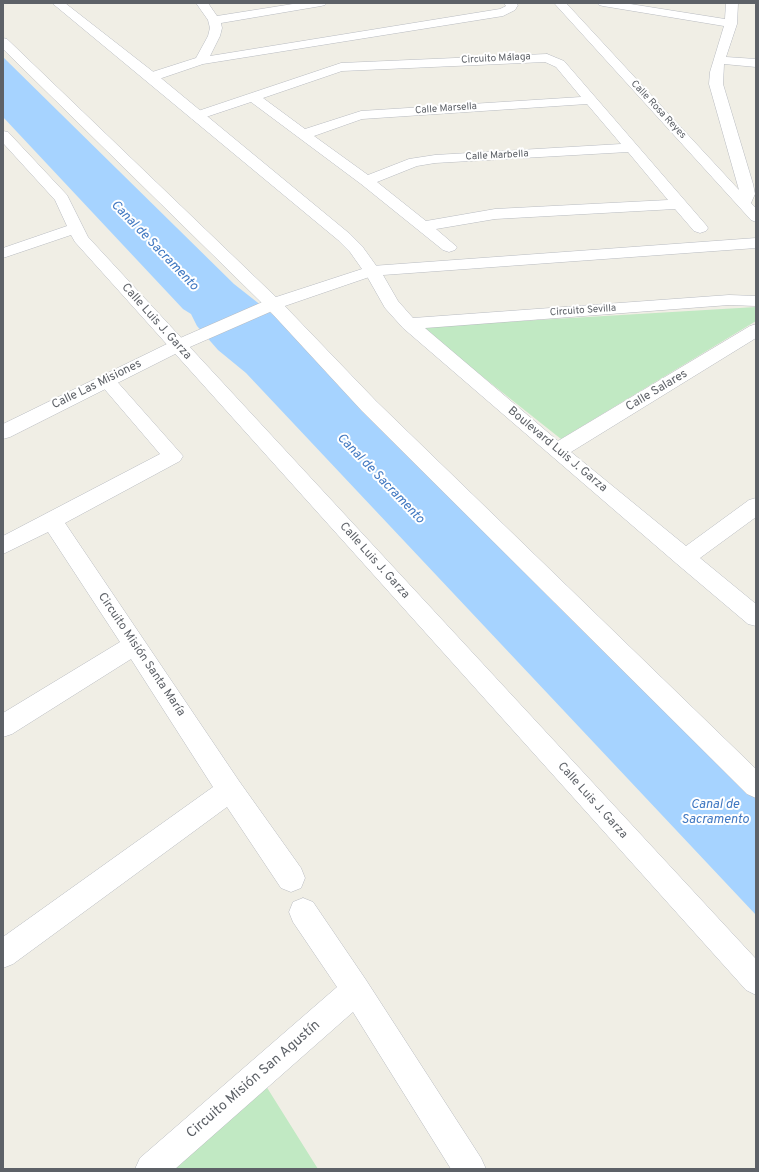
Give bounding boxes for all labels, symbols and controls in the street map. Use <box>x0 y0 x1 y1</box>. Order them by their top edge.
street label: Circuito Málaga <box>461 51 531 67</box>
street label: Calle Rosa Reyes <box>628 78 688 142</box>
street label: Calle Marsella <box>415 101 477 117</box>
street label: Calle Marbella <box>465 148 529 164</box>
water label: Canal de Sacramento <box>107 198 201 294</box>
street label: Calle Luis J. Garza <box>118 281 194 363</box>
street label: Circuito Sevilla <box>549 303 617 319</box>
street label: Calle Las Misiones <box>50 357 144 413</box>
street label: Calle Salares <box>624 367 690 415</box>
street label: Boulevard Luis J. Garza <box>504 404 610 496</box>
water label: Canal de Sacramento <box>333 431 427 527</box>
street label: Calle Luis J. Garza <box>336 520 412 602</box>
street label: Circuito Misión Santa María <box>94 590 188 720</box>
street label: Calle Luis J. Garza <box>554 760 630 842</box>
water label: Canal de Sacramento <box>681 797 749 828</box>
street label: Circuito Misión San Agustín <box>184 1017 324 1143</box>

